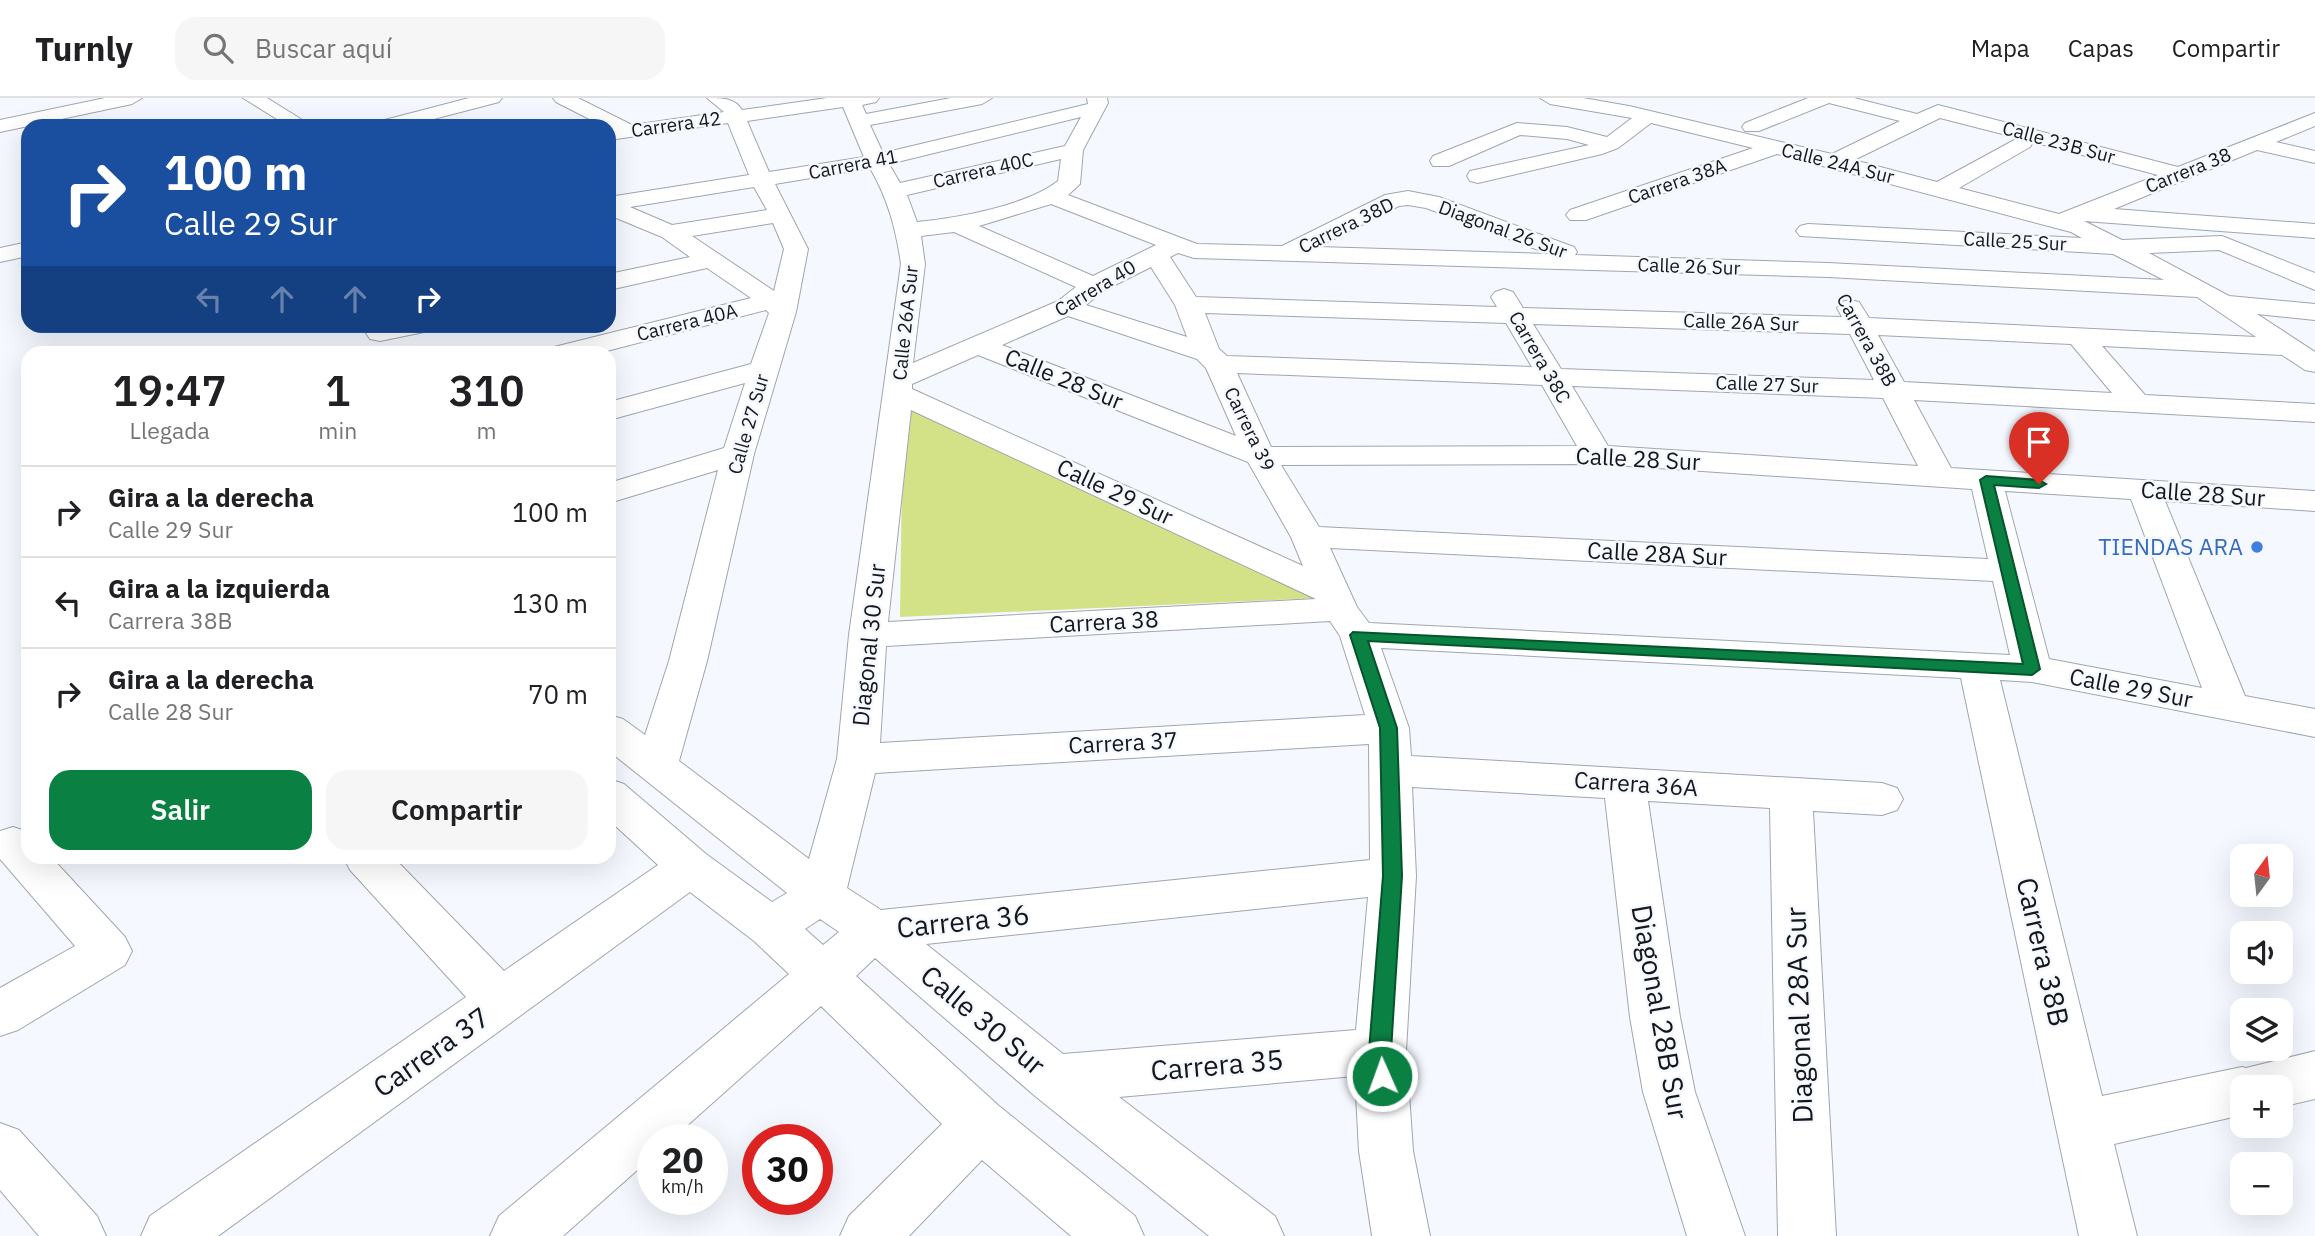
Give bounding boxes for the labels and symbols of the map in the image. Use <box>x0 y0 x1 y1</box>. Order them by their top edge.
street label: Carrera 42 <box>629 106 723 142</box>
street label: Calle 23B Sur <box>2000 115 2118 169</box>
street label: Calle 24A Sur <box>1779 137 1897 189</box>
street label: Carrera 38 <box>2142 142 2234 198</box>
street label: Carrera 41 <box>806 144 900 184</box>
street label: Carrera 40C <box>930 147 1036 193</box>
street label: Carrera 38A <box>1625 153 1729 209</box>
street label: Carrera 38D <box>1294 192 1398 258</box>
street label: Diagonal 26 Sur <box>1436 195 1570 263</box>
street label: Calle 25 Sur <box>1963 226 2067 256</box>
street label: Calle 26 Sur <box>1637 252 1741 280</box>
street label: Carrera 40 <box>1050 254 1140 322</box>
street label: Calle 26A Sur <box>887 264 923 382</box>
street label: Carrera 38B <box>1832 289 1902 391</box>
street label: Carrera 40A <box>634 298 740 346</box>
street label: Carrera 38C <box>1504 307 1576 407</box>
street label: Calle 26A Sur <box>1683 308 1799 336</box>
street label: Calle 28 Sur <box>1001 341 1128 416</box>
street label: Calle 27 Sur <box>1715 370 1819 398</box>
street label: Calle 27 Sur <box>722 371 774 477</box>
street label: Carrera 39 <box>1219 383 1281 475</box>
pin <box>2009 412 2069 484</box>
street label: Calle 28 Sur <box>1575 440 1702 476</box>
street label: Calle 29 Sur <box>1052 451 1179 531</box>
street label: Calle 28 Sur <box>2140 474 2267 512</box>
place label: TIENDAS ARA <box>2098 531 2243 561</box>
street label: Calle 28A Sur <box>1587 534 1728 572</box>
marker: TIENDAS ARA <box>2249 539 2265 555</box>
street label: Diagonal 30 Sur <box>845 562 892 728</box>
street label: Carrera 38 <box>1048 603 1159 639</box>
street label: Calle 29 Sur <box>2067 660 2196 714</box>
street label: Carrera 37 <box>1067 724 1178 760</box>
street label: Carrera 36A <box>1573 764 1699 802</box>
north arrow <box>2230 844 2292 906</box>
street label: Carrera 38B <box>2008 874 2079 1030</box>
street label: Carrera 36 <box>895 895 1031 946</box>
street label: Diagonal 28B Sur <box>1623 902 1698 1122</box>
street label: Diagonal 28A Sur <box>1776 906 1821 1124</box>
street label: Calle 30 Sur <box>913 957 1053 1083</box>
street label: Carrera 37 <box>365 998 496 1105</box>
position arrow <box>1345 1039 1419 1113</box>
street label: Carrera 35 <box>1149 1040 1285 1089</box>
speed limit sign: 30 <box>742 1124 833 1215</box>

